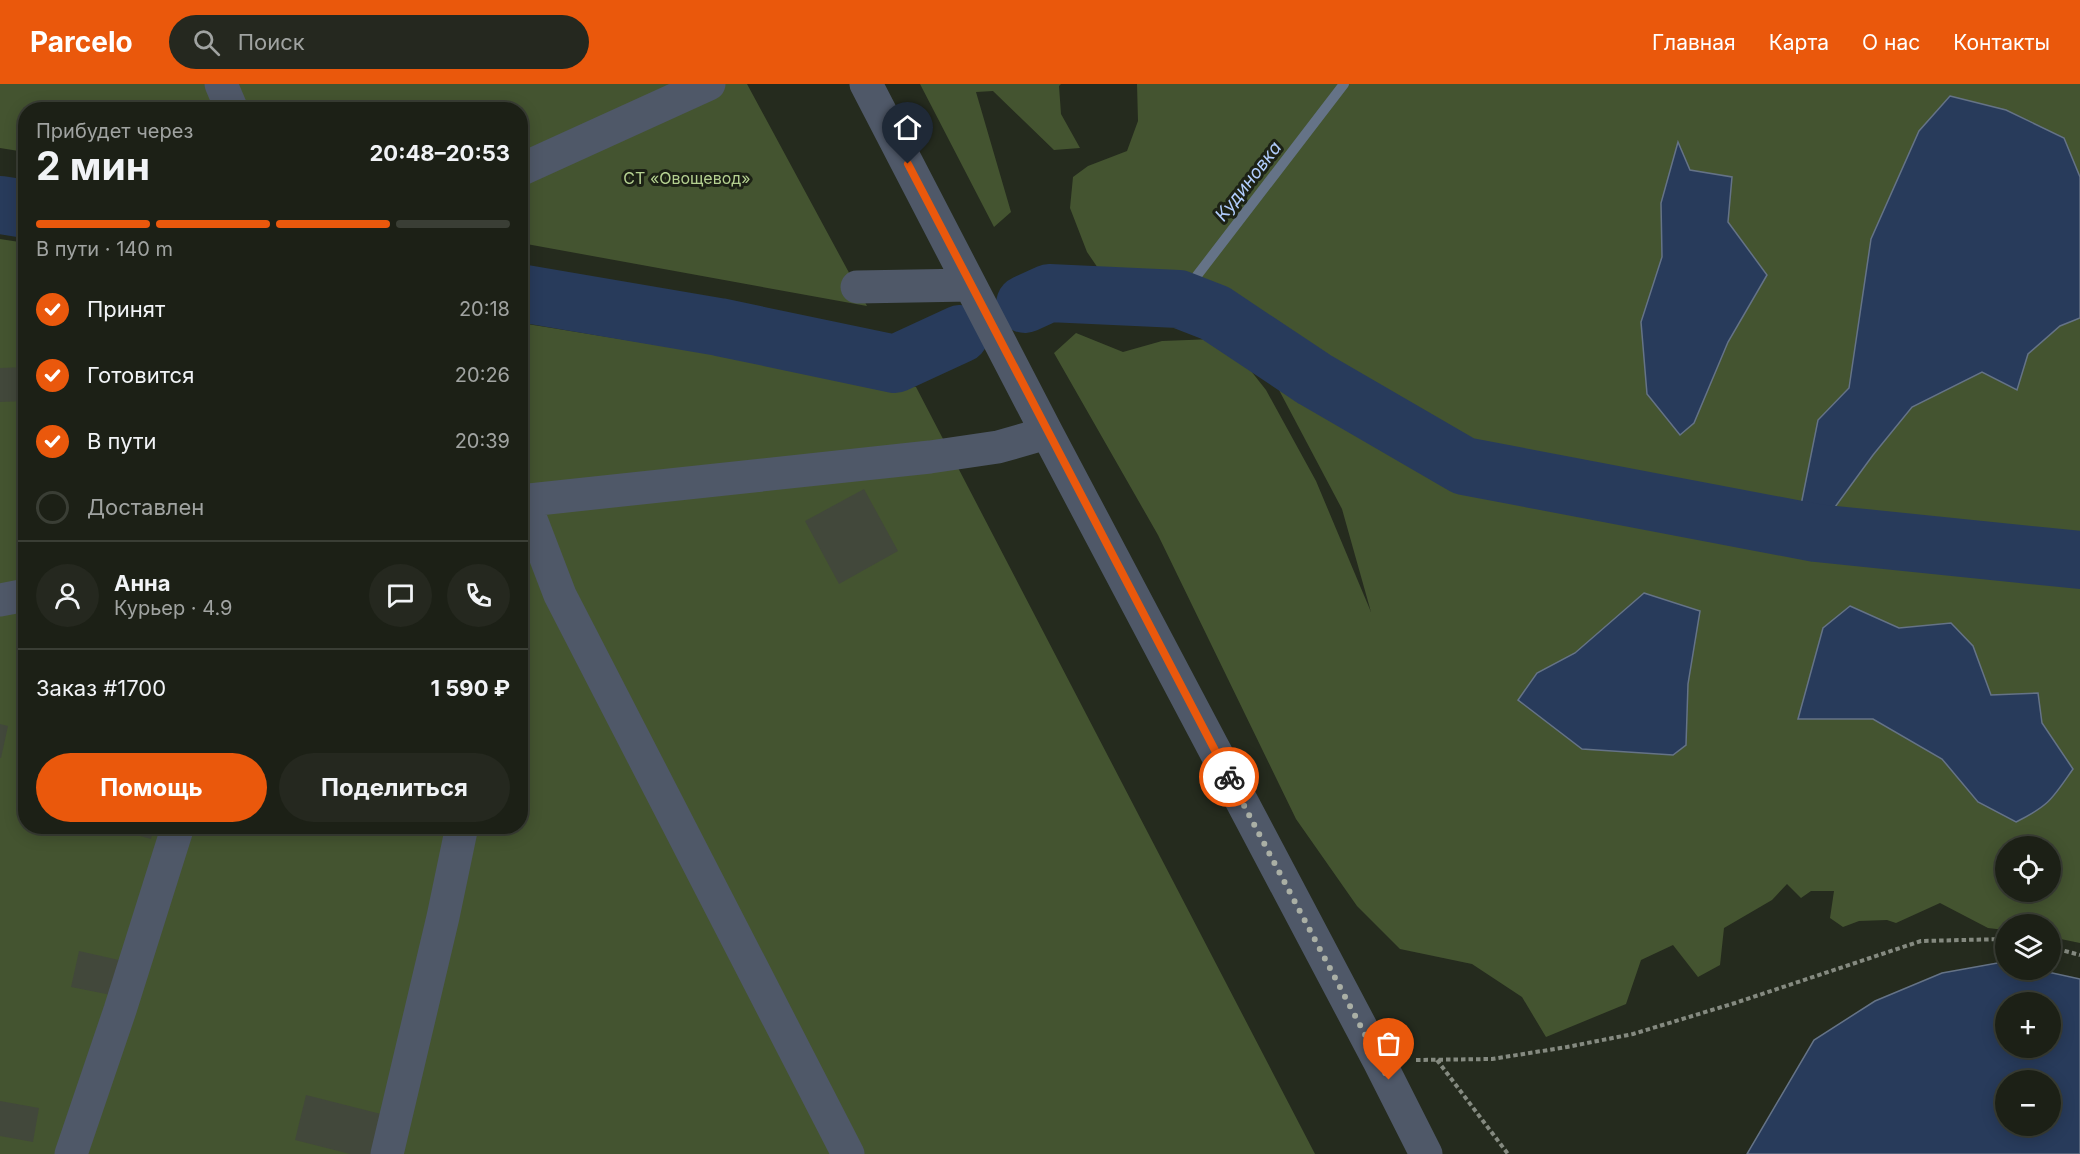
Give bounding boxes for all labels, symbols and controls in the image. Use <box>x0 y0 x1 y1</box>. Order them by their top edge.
search box <box>169 15 589 69</box>
text: Parcelo <box>30 25 133 59</box>
icon: search <box>190 26 223 59</box>
text: Поиск <box>238 29 305 55</box>
text: Главная <box>1652 30 1736 55</box>
text: Карта <box>1769 30 1829 55</box>
text: О нас <box>1862 30 1920 55</box>
text: Контакты <box>1953 30 2050 55</box>
pin <box>882 102 933 164</box>
icon: home <box>891 111 924 144</box>
text: Прибудет через <box>36 119 193 143</box>
water label: Кудиновка <box>1210 137 1286 225</box>
text: 20:48–20:53 <box>369 140 510 166</box>
text: 2 мин <box>36 142 150 189</box>
park label: СТ «Овощевод» <box>623 168 751 188</box>
text: В пути · 140 m <box>36 237 173 261</box>
icon: check <box>36 293 69 326</box>
text: Принят <box>87 296 165 322</box>
text: 20:18 <box>459 297 510 321</box>
icon: check <box>36 359 69 392</box>
text: Готовится <box>87 362 194 388</box>
text: 20:26 <box>455 363 510 387</box>
icon: check <box>36 425 69 458</box>
text: В пути <box>87 428 156 454</box>
text: 20:39 <box>455 429 510 453</box>
text: Доставлен <box>87 494 204 520</box>
button: person <box>36 564 99 627</box>
button: chat <box>369 564 432 627</box>
button: phone <box>447 564 510 627</box>
text: Анна <box>114 570 171 596</box>
text: Курьер · 4.9 <box>114 596 233 620</box>
text: Заказ #1700 <box>36 675 166 701</box>
text: 1 590 ₽ <box>431 675 510 701</box>
courier <box>1199 747 1259 807</box>
button: Помощь <box>36 753 267 822</box>
button: Поделиться <box>279 753 510 822</box>
icon: bike <box>1213 761 1246 794</box>
map controls <box>1995 836 2061 1136</box>
button: locate <box>1995 836 2061 902</box>
button: layers <box>1995 914 2061 980</box>
button: + <box>1995 992 2061 1058</box>
pin <box>1363 1018 1414 1080</box>
icon: bag <box>1372 1027 1405 1060</box>
button: − <box>1995 1070 2061 1136</box>

